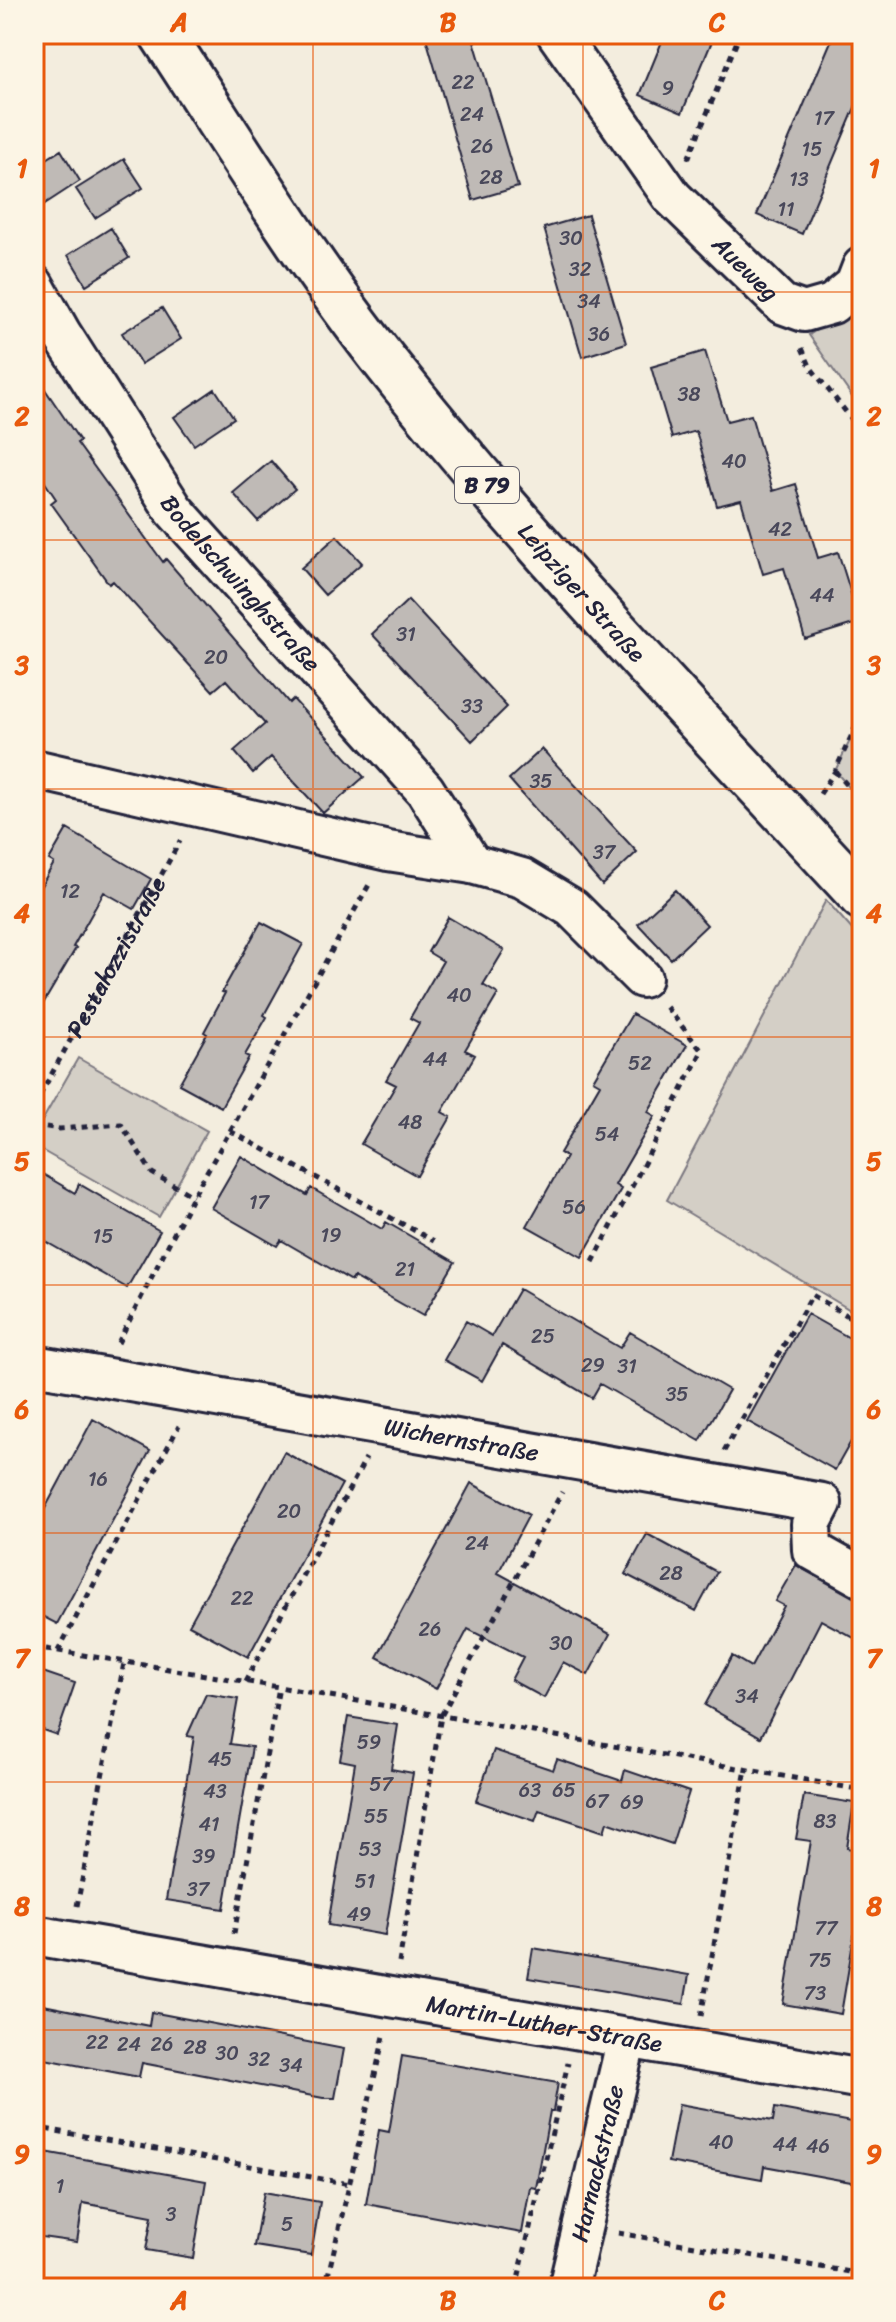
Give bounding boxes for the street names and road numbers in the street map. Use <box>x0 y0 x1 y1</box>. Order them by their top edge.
street label: Aueweg <box>701 224 789 312</box>
road number: B 79 <box>455 467 519 503</box>
street label: Bodelschwinghstraße <box>149 486 331 682</box>
street label: Leipziger Straße <box>507 513 657 673</box>
street label: Pestalozzistraße <box>54 868 178 1046</box>
street label: Wichernstraße <box>381 1406 542 1474</box>
street label: Martin-Luther-Straße <box>423 1983 666 2065</box>
street label: Harnackstraße <box>559 2081 636 2246</box>

